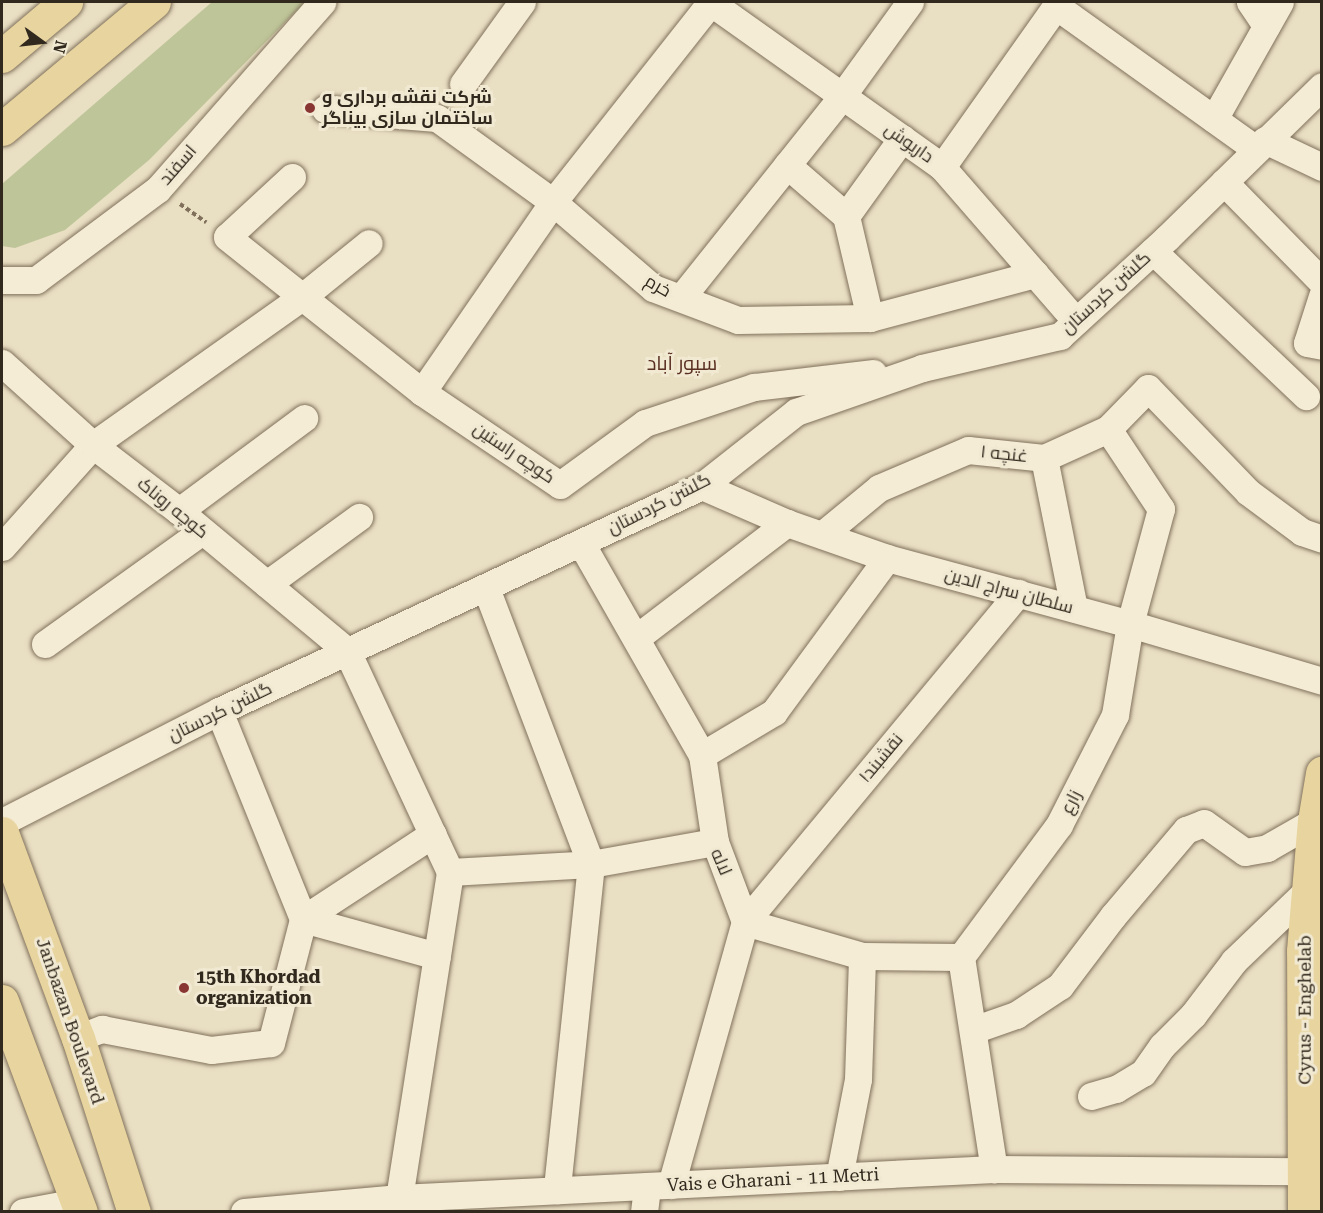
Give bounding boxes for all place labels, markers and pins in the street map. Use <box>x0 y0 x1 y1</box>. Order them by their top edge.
place label: شرکت نقشه برداری و ساختمان سازی بیناگر <box>322 87 493 130</box>
marker: شرکت نقشه برداری و ساختمان سازی بیناگر <box>303 101 317 115</box>
place label: 15th Khordad organization <box>196 967 320 1010</box>
marker: 15th Khordad organization <box>177 981 191 995</box>

